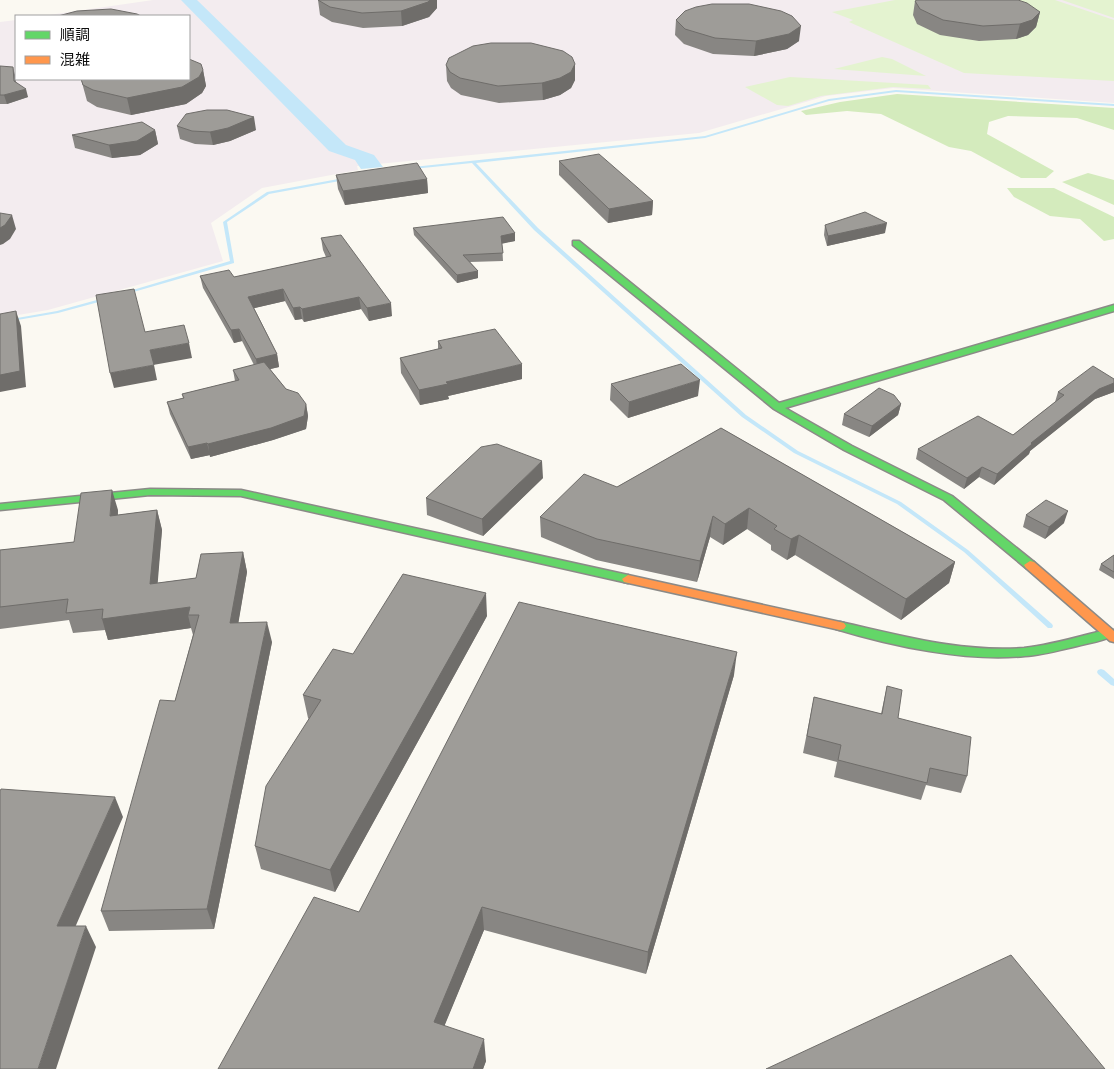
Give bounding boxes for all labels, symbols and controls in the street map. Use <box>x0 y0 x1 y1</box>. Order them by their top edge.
legend <box>15 15 190 80</box>
text: 順調 <box>60 22 90 45</box>
text: 混雑 <box>60 47 90 70</box>

